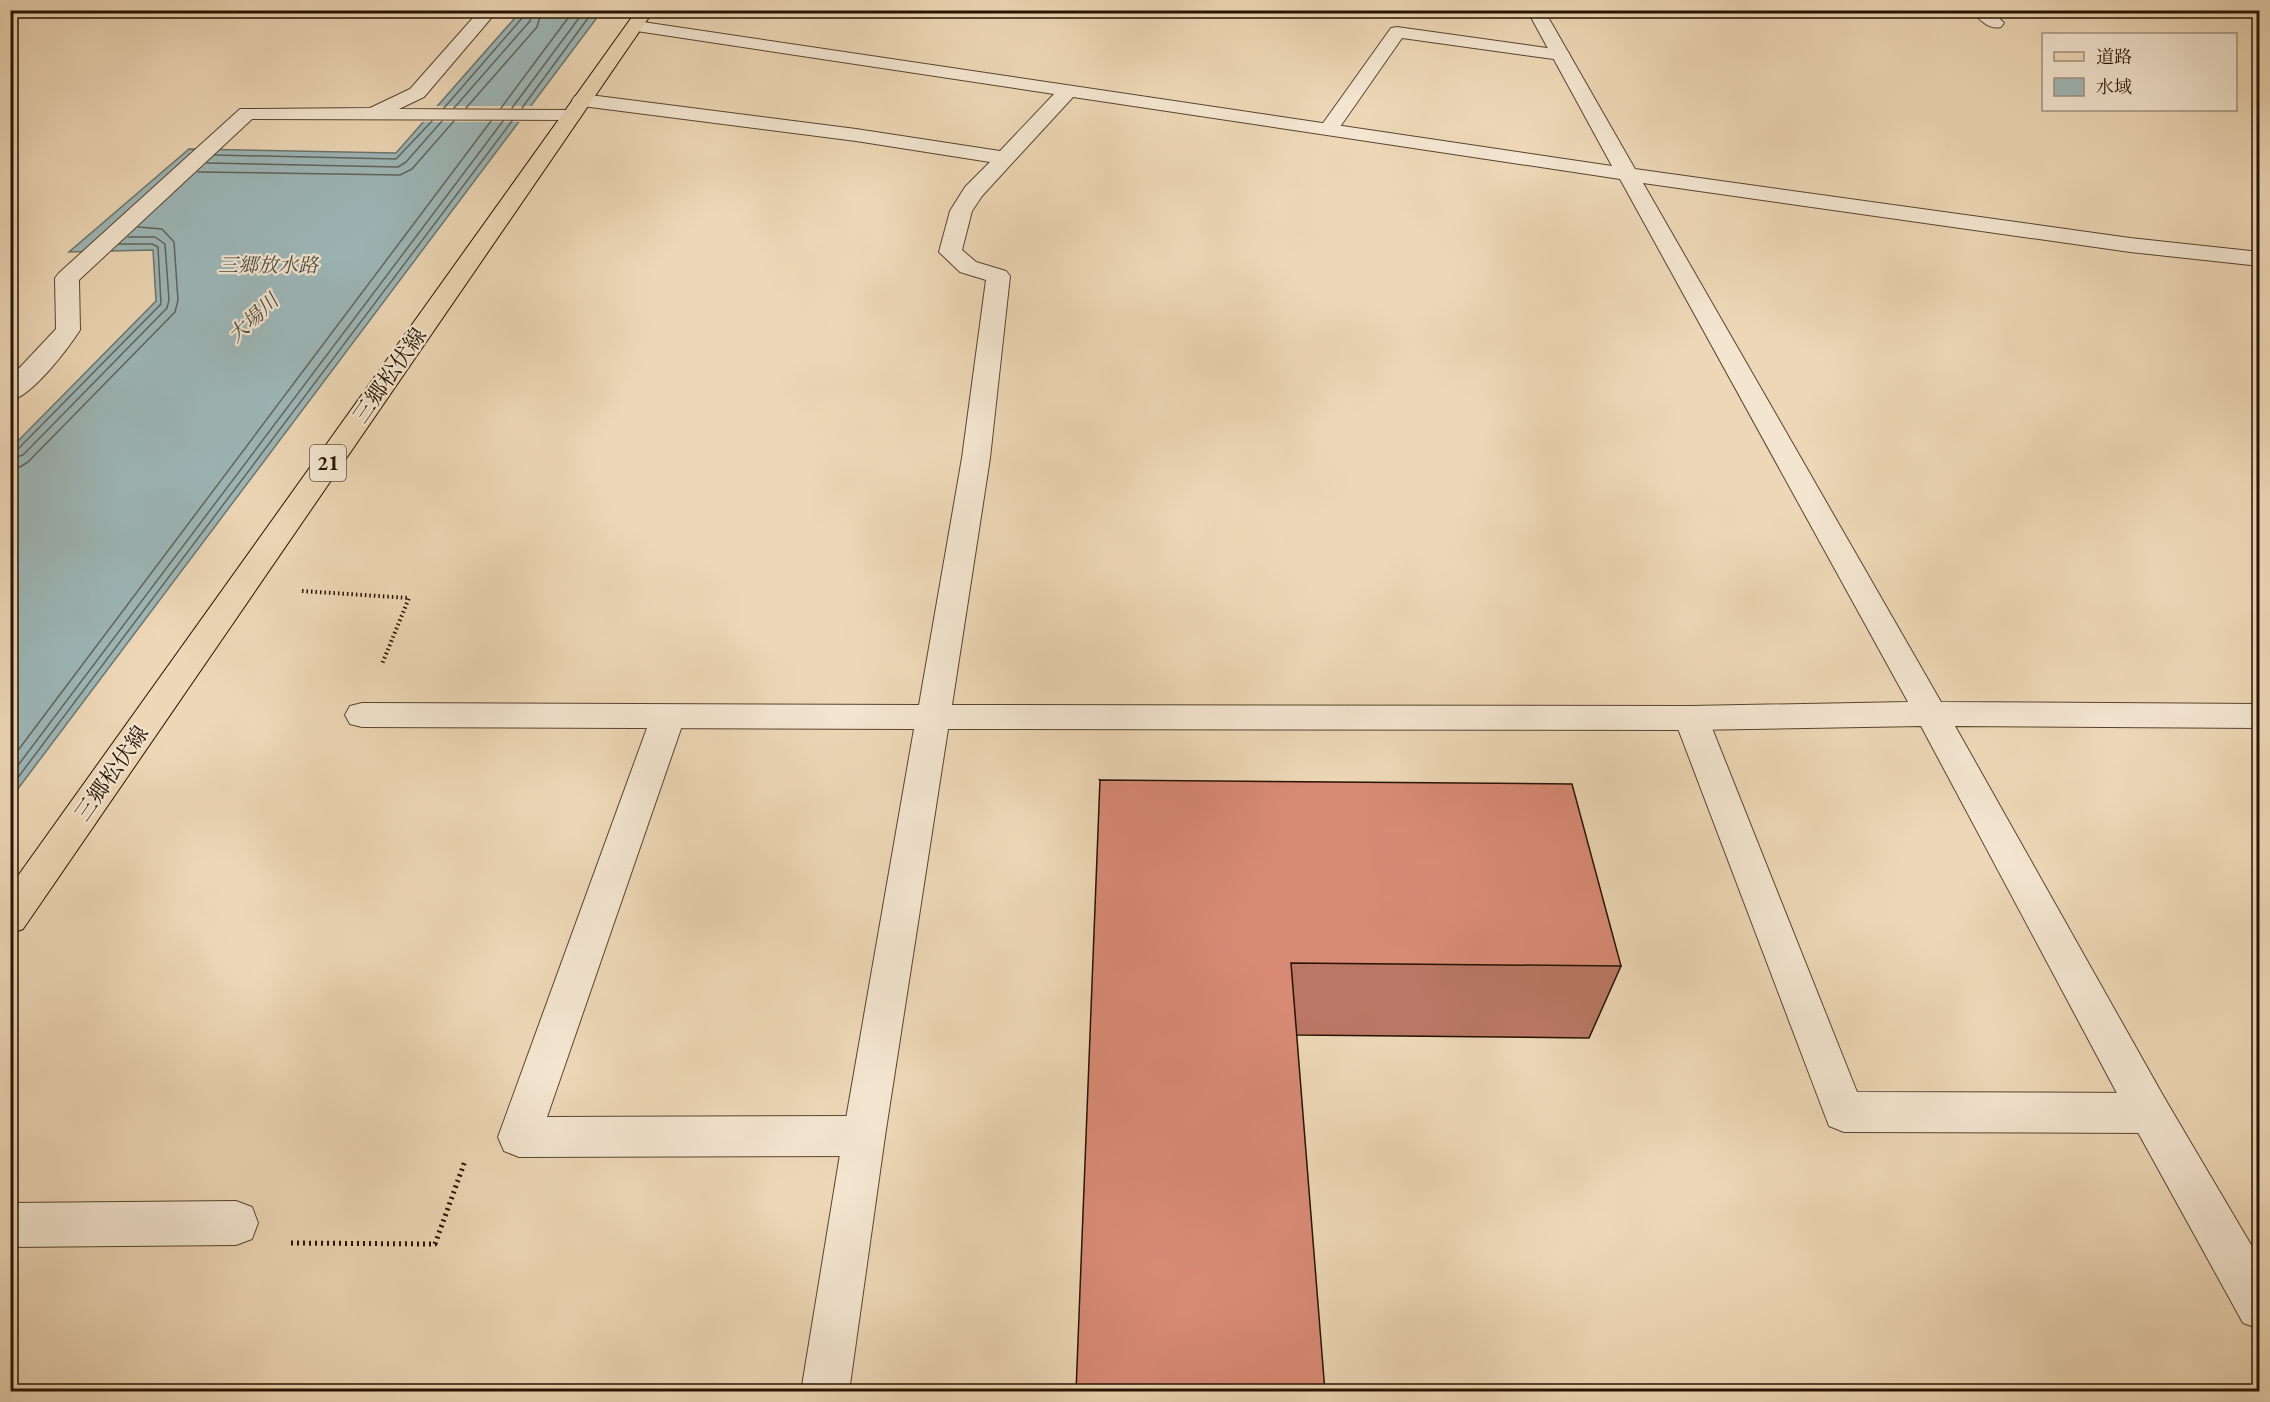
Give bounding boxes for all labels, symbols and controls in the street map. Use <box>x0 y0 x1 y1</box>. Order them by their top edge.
legend <box>2042 33 2237 111</box>
text: 道路 <box>2096 45 2132 68</box>
text: 水域 <box>2096 75 2132 98</box>
water label: 三郷放水路 <box>218 252 320 278</box>
water label: 大場川 <box>222 287 285 348</box>
street label: 三郷松伏線 <box>346 322 433 429</box>
road number: 21 <box>310 445 346 481</box>
street label: 三郷松伏線 <box>68 720 155 827</box>

